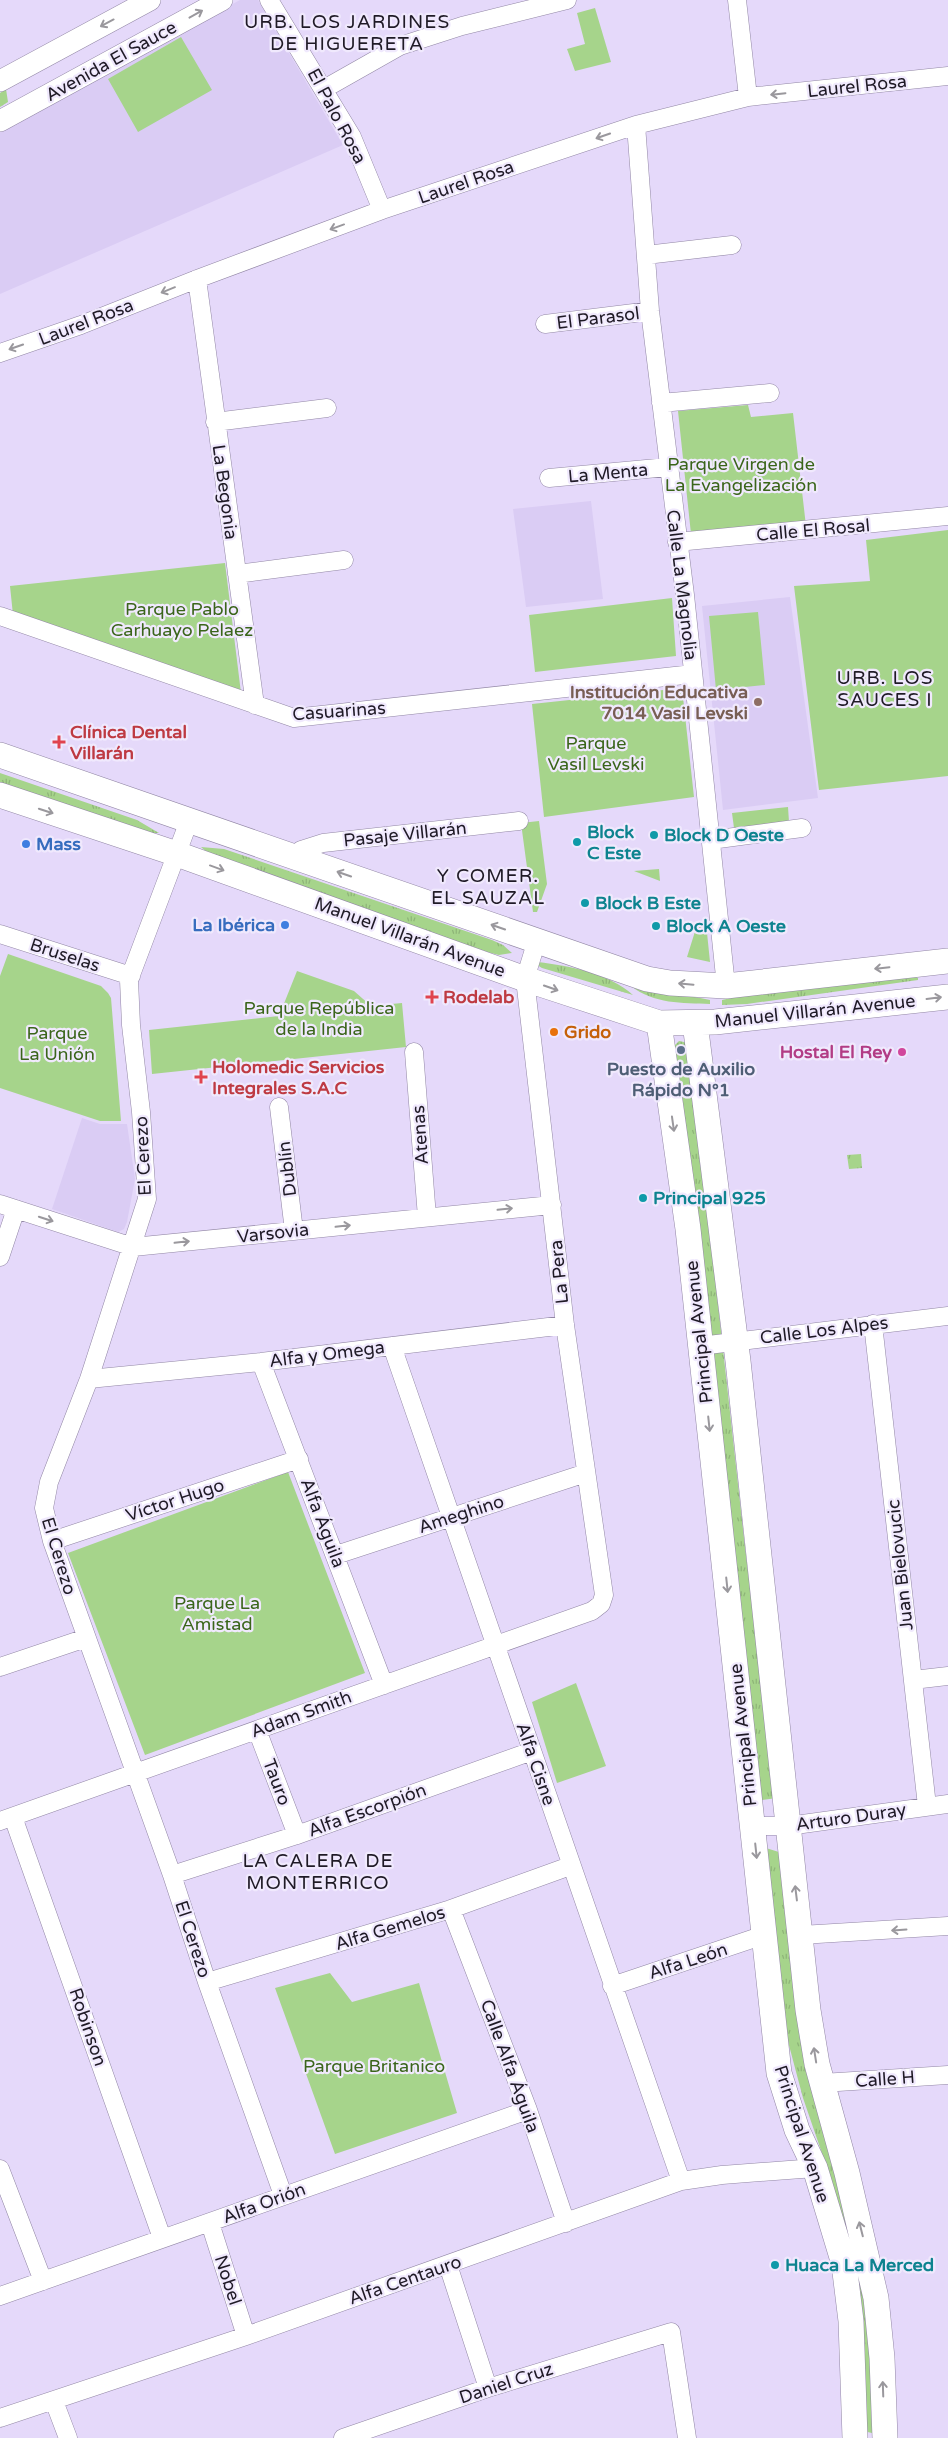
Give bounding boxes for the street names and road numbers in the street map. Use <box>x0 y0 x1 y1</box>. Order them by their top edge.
street label: Avenida El Sauce <box>42 16 180 106</box>
street label: El Palo Rosa <box>303 64 371 168</box>
street label: Laurel Rosa <box>806 70 908 102</box>
street label: Laurel Rosa <box>415 155 517 209</box>
street label: Laurel Rosa <box>35 294 137 350</box>
street label: El Parasol <box>555 302 641 334</box>
street label: La Begonia <box>207 443 243 541</box>
street label: La Menta <box>567 459 649 487</box>
street label: Calle La Magnolia <box>662 508 702 662</box>
street label: Calle El Rosal <box>755 514 871 546</box>
street label: Casuarinas <box>292 697 386 725</box>
street label: Pasaje Villarán <box>342 817 468 851</box>
street label: Manuel Villarán Avenue <box>311 892 509 982</box>
street label: Bruselas <box>27 933 103 977</box>
street label: Manuel Villarán Avenue <box>714 990 916 1032</box>
street label: Atenas <box>407 1104 433 1166</box>
street label: El Cerezo <box>130 1116 156 1196</box>
street label: Dublín <box>273 1140 301 1198</box>
street label: Varsovia <box>236 1218 310 1248</box>
street label: La Pera <box>545 1239 573 1305</box>
street label: Principal Avenue <box>681 1260 717 1404</box>
street label: Calle Los Alpes <box>759 1311 889 1349</box>
street label: Alfa y Omega <box>268 1336 386 1372</box>
street label: Víctor Hugo <box>123 1474 227 1526</box>
street label: Alfa Águila <box>296 1475 350 1571</box>
street label: Ameghino <box>415 1490 507 1538</box>
street label: Juan Bielovucic <box>882 1498 918 1632</box>
street label: El Cerezo <box>37 1515 81 1597</box>
street label: Principal Avenue <box>725 1663 761 1807</box>
street label: Adam Smith <box>248 1686 354 1742</box>
street label: Alfa Cisne <box>512 1720 560 1808</box>
street label: Tauro <box>258 1756 296 1808</box>
street label: Alfa Escorpión <box>305 1778 429 1842</box>
street label: Arturo Duray <box>794 1798 908 1836</box>
street label: El Cerezo <box>170 1898 216 1980</box>
street label: Alfa Gemelos <box>332 1901 448 1955</box>
street label: Alfa León <box>646 1938 730 1984</box>
street label: Robinson <box>64 1985 112 2069</box>
street label: Calle Alfa Águila <box>476 1996 544 2136</box>
street label: Principal Avenue <box>769 2062 835 2206</box>
street label: Calle H <box>854 2066 916 2092</box>
street label: Alfa Orión <box>219 2178 309 2228</box>
street label: Alfa Centauro <box>346 2250 464 2310</box>
street label: Nobel <box>210 2252 246 2308</box>
street label: Daniel Cruz <box>456 2357 556 2409</box>

